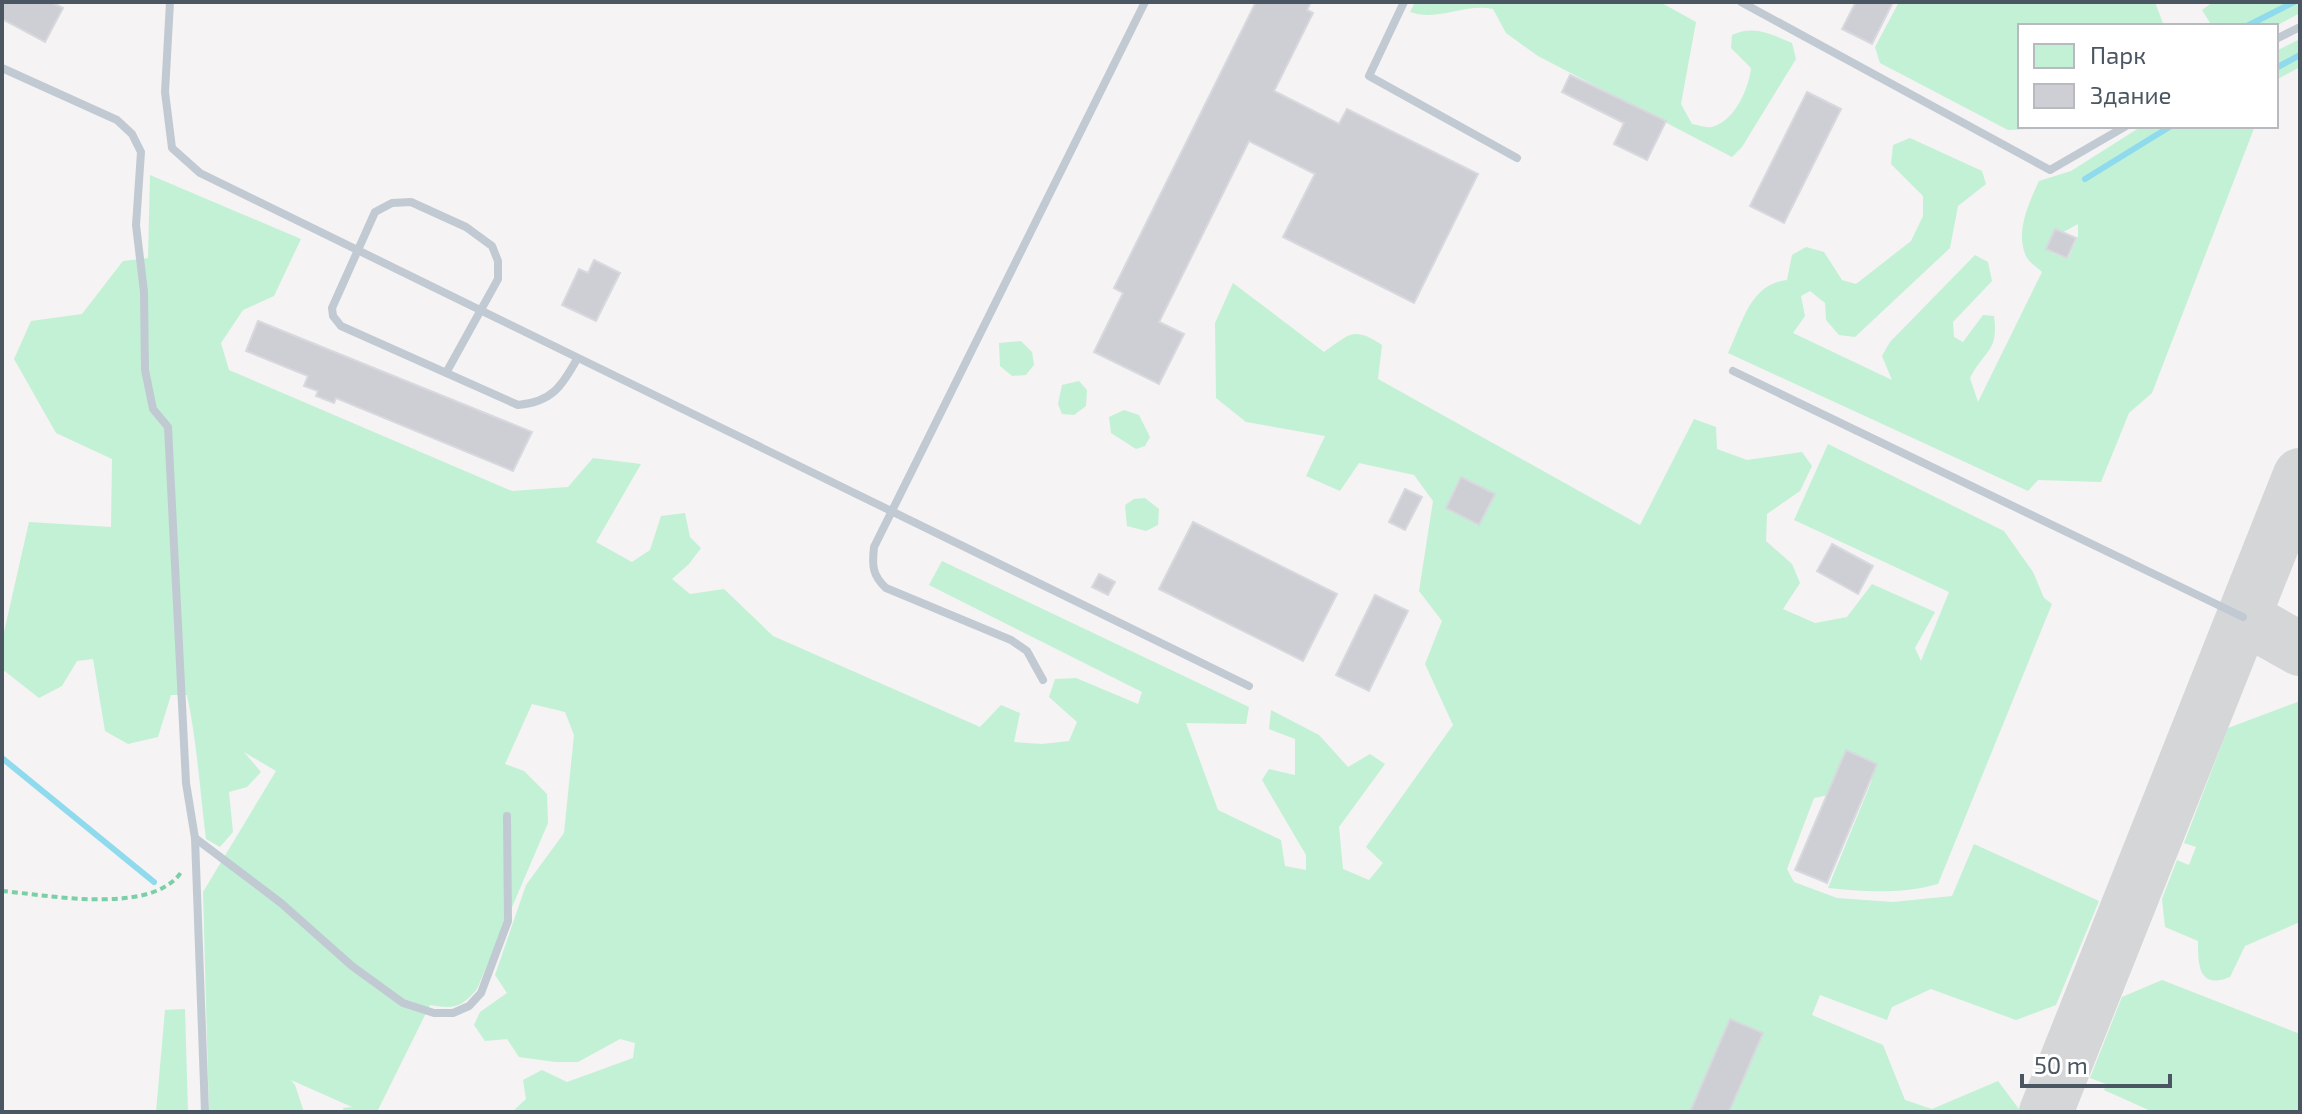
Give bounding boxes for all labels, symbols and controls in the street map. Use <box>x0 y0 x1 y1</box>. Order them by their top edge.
legend <box>2018 24 2278 128</box>
text: Парк <box>2090 40 2146 69</box>
text: Здание <box>2090 80 2172 109</box>
scale bar <box>2022 1038 2170 1088</box>
text: 50 m <box>2034 1050 2088 1079</box>

